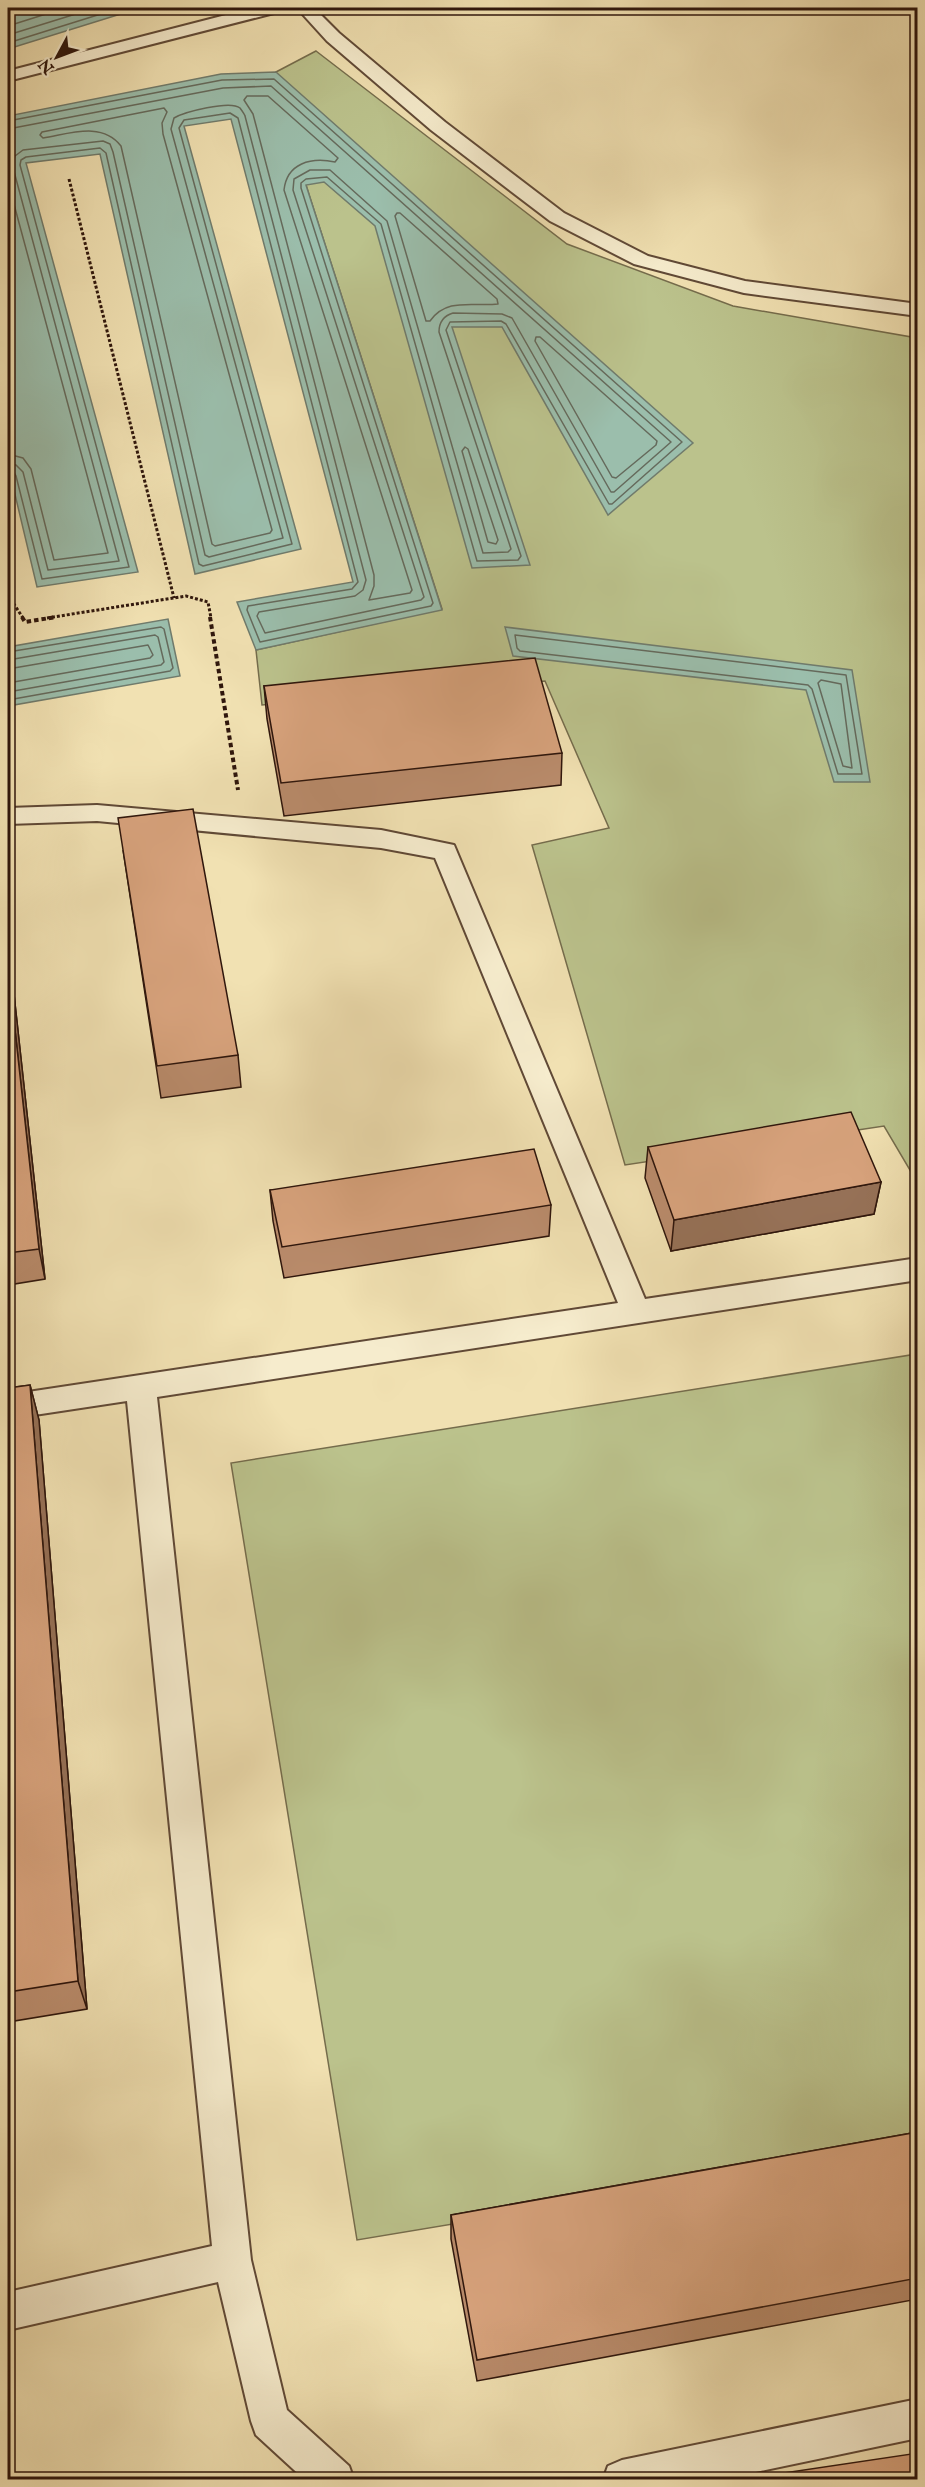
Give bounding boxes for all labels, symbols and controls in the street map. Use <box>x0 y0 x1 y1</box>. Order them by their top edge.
north arrow <box>27 27 87 87</box>
text: N <box>35 54 60 78</box>

